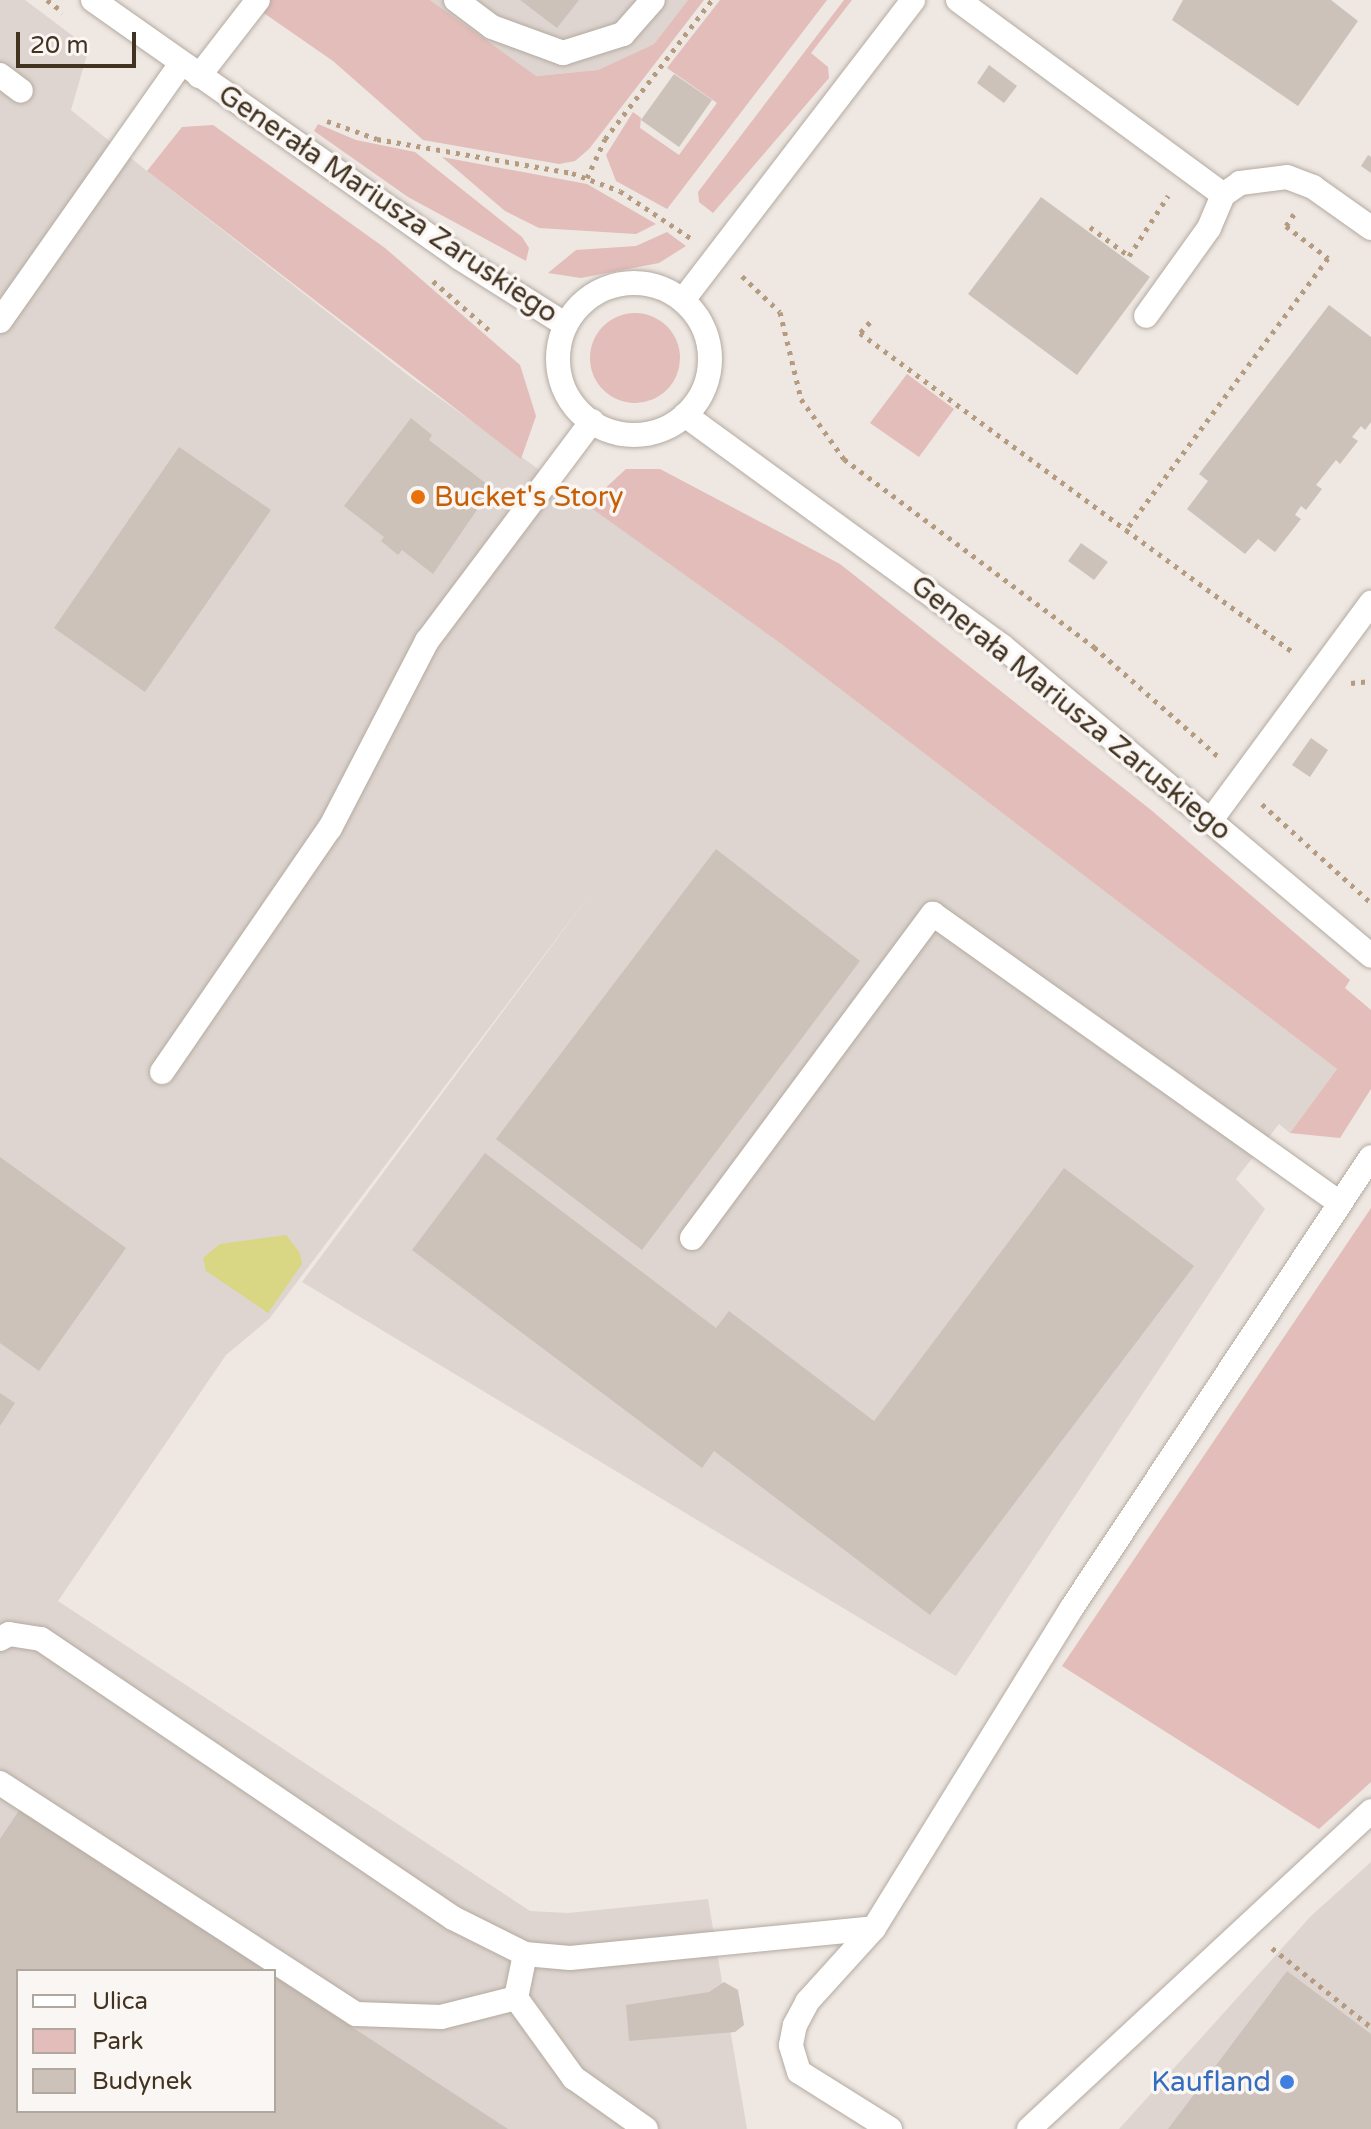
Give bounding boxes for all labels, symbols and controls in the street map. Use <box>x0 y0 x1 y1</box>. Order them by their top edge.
scale bar <box>20 16 140 66</box>
text: 20 m <box>30 31 88 60</box>
street label: Generała Mariusza Zaruskiego <box>212 78 564 330</box>
place label: Bucket's Story <box>434 480 624 514</box>
marker: Bucket's Story <box>409 488 427 506</box>
street label: Generała Mariusza Zaruskiego <box>904 568 1238 848</box>
legend <box>16 1969 276 2113</box>
text: Ulica <box>92 1987 148 2016</box>
text: Park <box>92 2027 143 2056</box>
place label: Kaufland <box>1151 2065 1271 2099</box>
text: Budynek <box>92 2067 192 2096</box>
marker: Kaufland <box>1278 2073 1296 2091</box>

